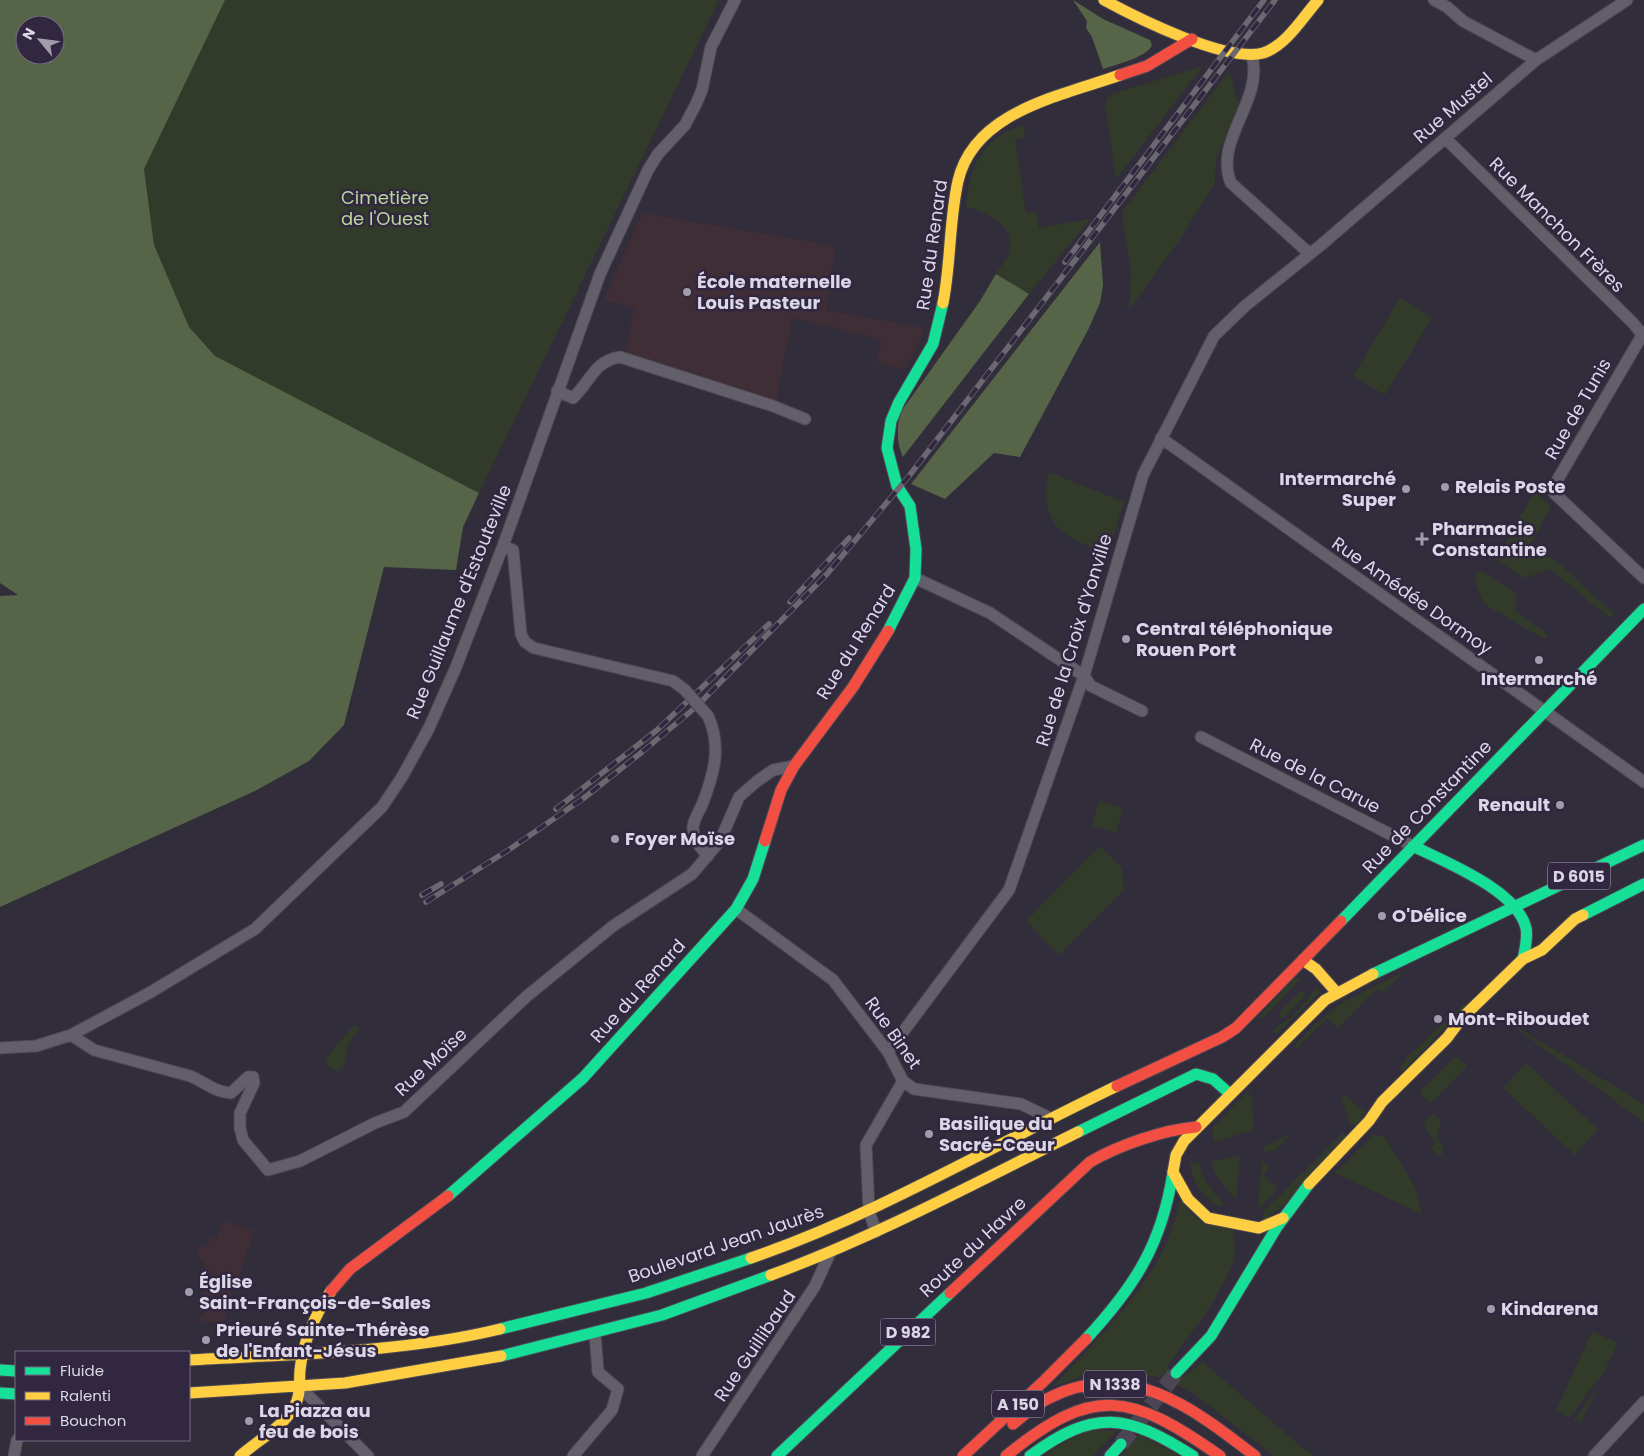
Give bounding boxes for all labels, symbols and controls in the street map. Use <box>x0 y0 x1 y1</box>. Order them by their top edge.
north arrow <box>15 15 65 65</box>
text: N <box>17 24 40 43</box>
street label: Rue Mustel <box>1408 66 1497 149</box>
street label: Rue Manchon Frères <box>1484 151 1631 298</box>
street label: Rue du Renard <box>910 178 953 312</box>
park label: Cimetière de l'Ouest <box>341 185 429 231</box>
place label: École maternelle Louis Pasteur <box>697 269 852 315</box>
marker: École maternelle Louis Pasteur <box>681 286 693 298</box>
street label: Rue de Tunis <box>1538 353 1617 464</box>
place label: Intermarché Super <box>1279 466 1396 512</box>
place label: Relais Poste <box>1455 474 1566 499</box>
street label: Rue Guillaume d'Estouteville <box>400 481 517 723</box>
marker: Relais Poste <box>1439 481 1451 493</box>
marker: Intermarché Super <box>1400 483 1412 495</box>
place label: Pharmacie Constantine <box>1432 516 1547 562</box>
street label: Rue de la Croix d'Yonville <box>1029 530 1118 749</box>
street label: Rue Amédée Dormoy <box>1327 531 1498 661</box>
marker: Pharmacie Constantine <box>1416 533 1428 545</box>
street label: Rue du Renard <box>810 579 901 704</box>
place label: Central téléphonique Rouen Port <box>1136 616 1333 662</box>
marker: Central téléphonique Rouen Port <box>1120 633 1132 645</box>
marker: Intermarché <box>1533 654 1545 666</box>
place label: Intermarché <box>1481 666 1597 691</box>
street label: Rue de la Carue <box>1246 732 1385 819</box>
street label: Rue de Constantine <box>1356 734 1497 879</box>
place label: Renault <box>1478 792 1550 817</box>
marker: Renault <box>1554 799 1566 811</box>
place label: Foyer Moïse <box>625 826 735 851</box>
marker: Foyer Moïse <box>609 833 621 845</box>
road number: D 6015 <box>1548 862 1610 889</box>
place label: O'Délice <box>1392 903 1467 928</box>
marker: O'Délice <box>1376 910 1388 922</box>
street label: Rue du Renard <box>584 933 691 1048</box>
street label: Rue Binet <box>859 991 927 1074</box>
place label: Mont-Riboudet <box>1448 1006 1589 1031</box>
marker: Mont-Riboudet <box>1432 1013 1444 1025</box>
street label: Rue Moïse <box>389 1022 472 1102</box>
place label: Basilique du Sacré-Cœur <box>939 1111 1055 1157</box>
marker: Basilique du Sacré-Cœur <box>923 1128 935 1140</box>
street label: Route du Havre <box>914 1191 1031 1303</box>
street label: Boulevard Jean Jaurès <box>625 1198 827 1289</box>
place label: Église Saint-François-de-Sales <box>199 1269 431 1315</box>
street label: Rue Guillibaud <box>708 1285 801 1406</box>
marker: Église Saint-François-de-Sales <box>183 1286 195 1298</box>
place label: Kindarena <box>1501 1296 1599 1321</box>
marker: Kindarena <box>1485 1303 1497 1315</box>
place label: Prieuré Sainte-Thérèse de l'Enfant-Jésus <box>216 1317 429 1363</box>
road number: D 982 <box>880 1318 936 1345</box>
marker: Prieuré Sainte-Thérèse de l'Enfant-Jésus <box>200 1334 212 1346</box>
legend <box>15 1351 190 1441</box>
text: Fluide <box>60 1360 104 1381</box>
road number: N 1338 <box>1084 1370 1146 1398</box>
text: Ralenti <box>60 1385 111 1406</box>
road number: A 150 <box>992 1390 1044 1418</box>
place label: La Piazza au feu de bois <box>259 1398 371 1444</box>
text: Bouchon <box>60 1410 126 1431</box>
marker: La Piazza au feu de bois <box>243 1415 255 1427</box>

